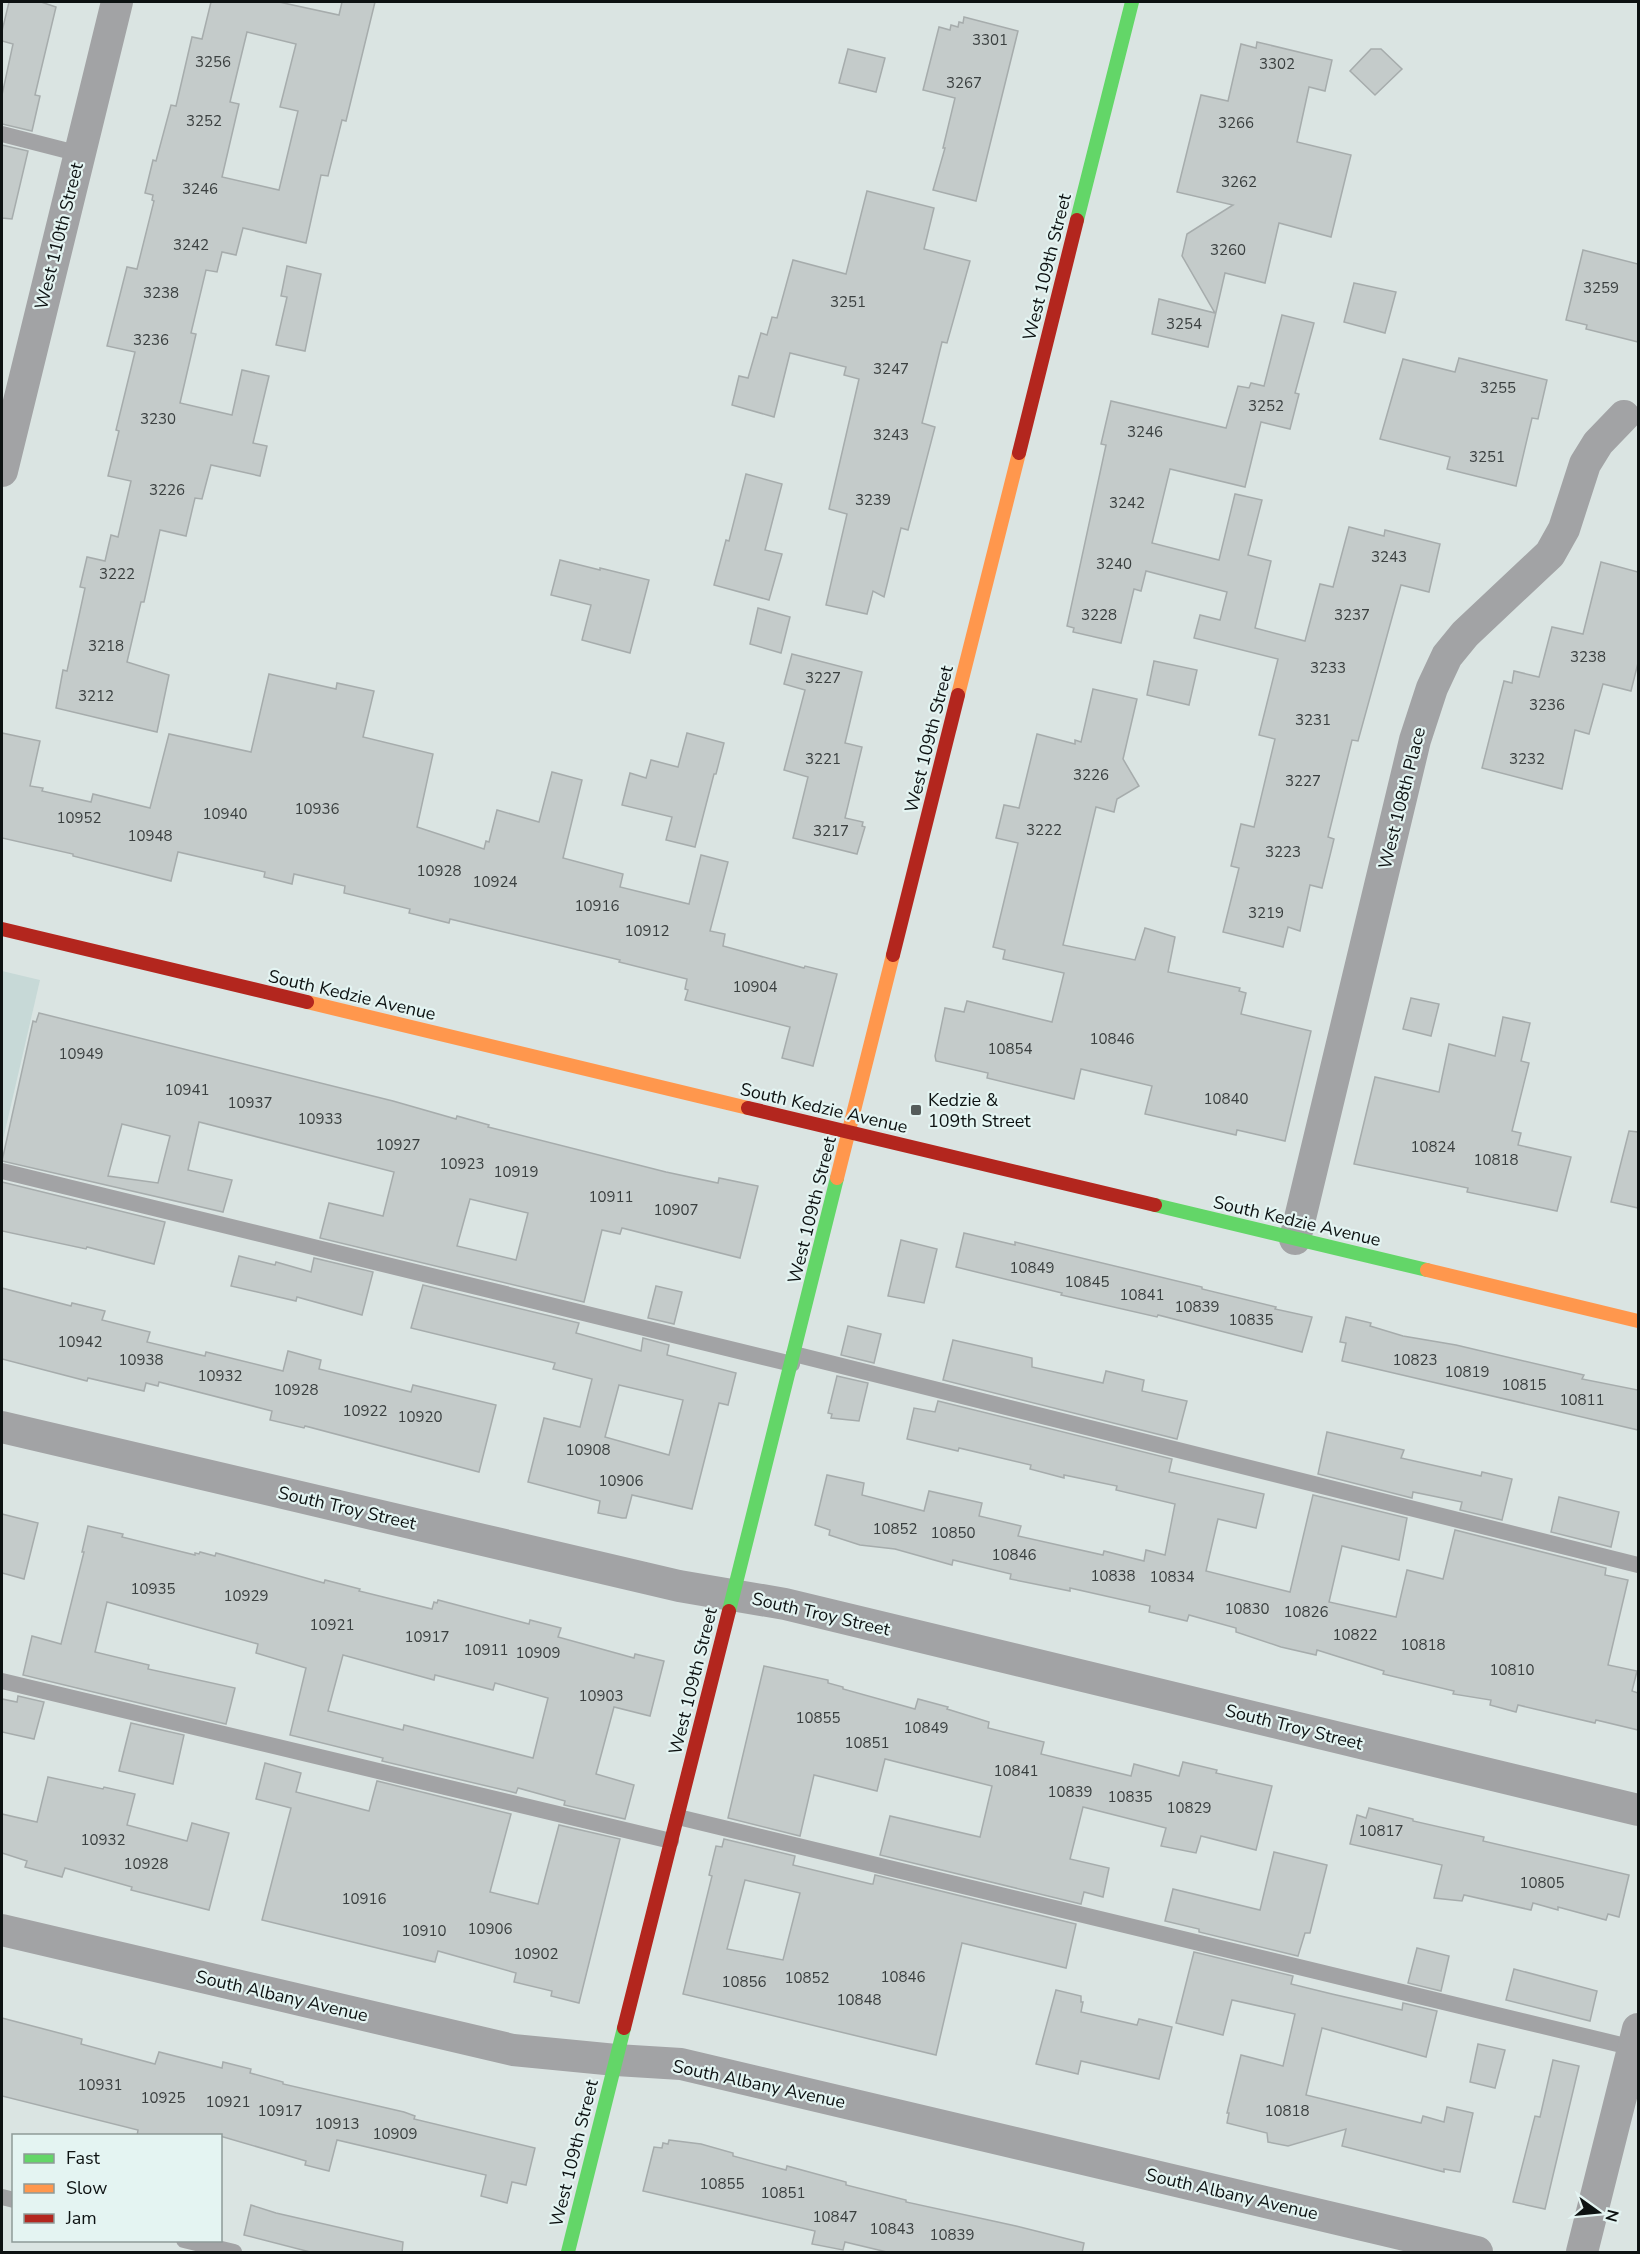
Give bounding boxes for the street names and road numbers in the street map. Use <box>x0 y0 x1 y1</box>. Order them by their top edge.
street label: West 110th Street <box>29 159 89 312</box>
street label: West 109th Street <box>1017 190 1077 343</box>
street label: West 109th Street <box>899 662 959 815</box>
street label: West 108th Place <box>1373 725 1431 871</box>
street label: South Kedzie Avenue <box>266 964 438 1026</box>
street label: South Kedzie Avenue <box>738 1077 910 1139</box>
street label: West 109th Street <box>782 1133 842 1286</box>
street label: South Kedzie Avenue <box>1211 1190 1383 1252</box>
street label: South Troy Street <box>276 1480 419 1536</box>
street label: South Troy Street <box>750 1586 893 1642</box>
street label: West 109th Street <box>663 1604 723 1757</box>
street label: South Troy Street <box>1223 1698 1366 1756</box>
street label: South Albany Avenue <box>194 1965 370 2027</box>
street label: South Albany Avenue <box>670 2054 848 2114</box>
street label: West 109th Street <box>544 2076 604 2229</box>
street label: South Albany Avenue <box>1144 2163 1320 2225</box>

